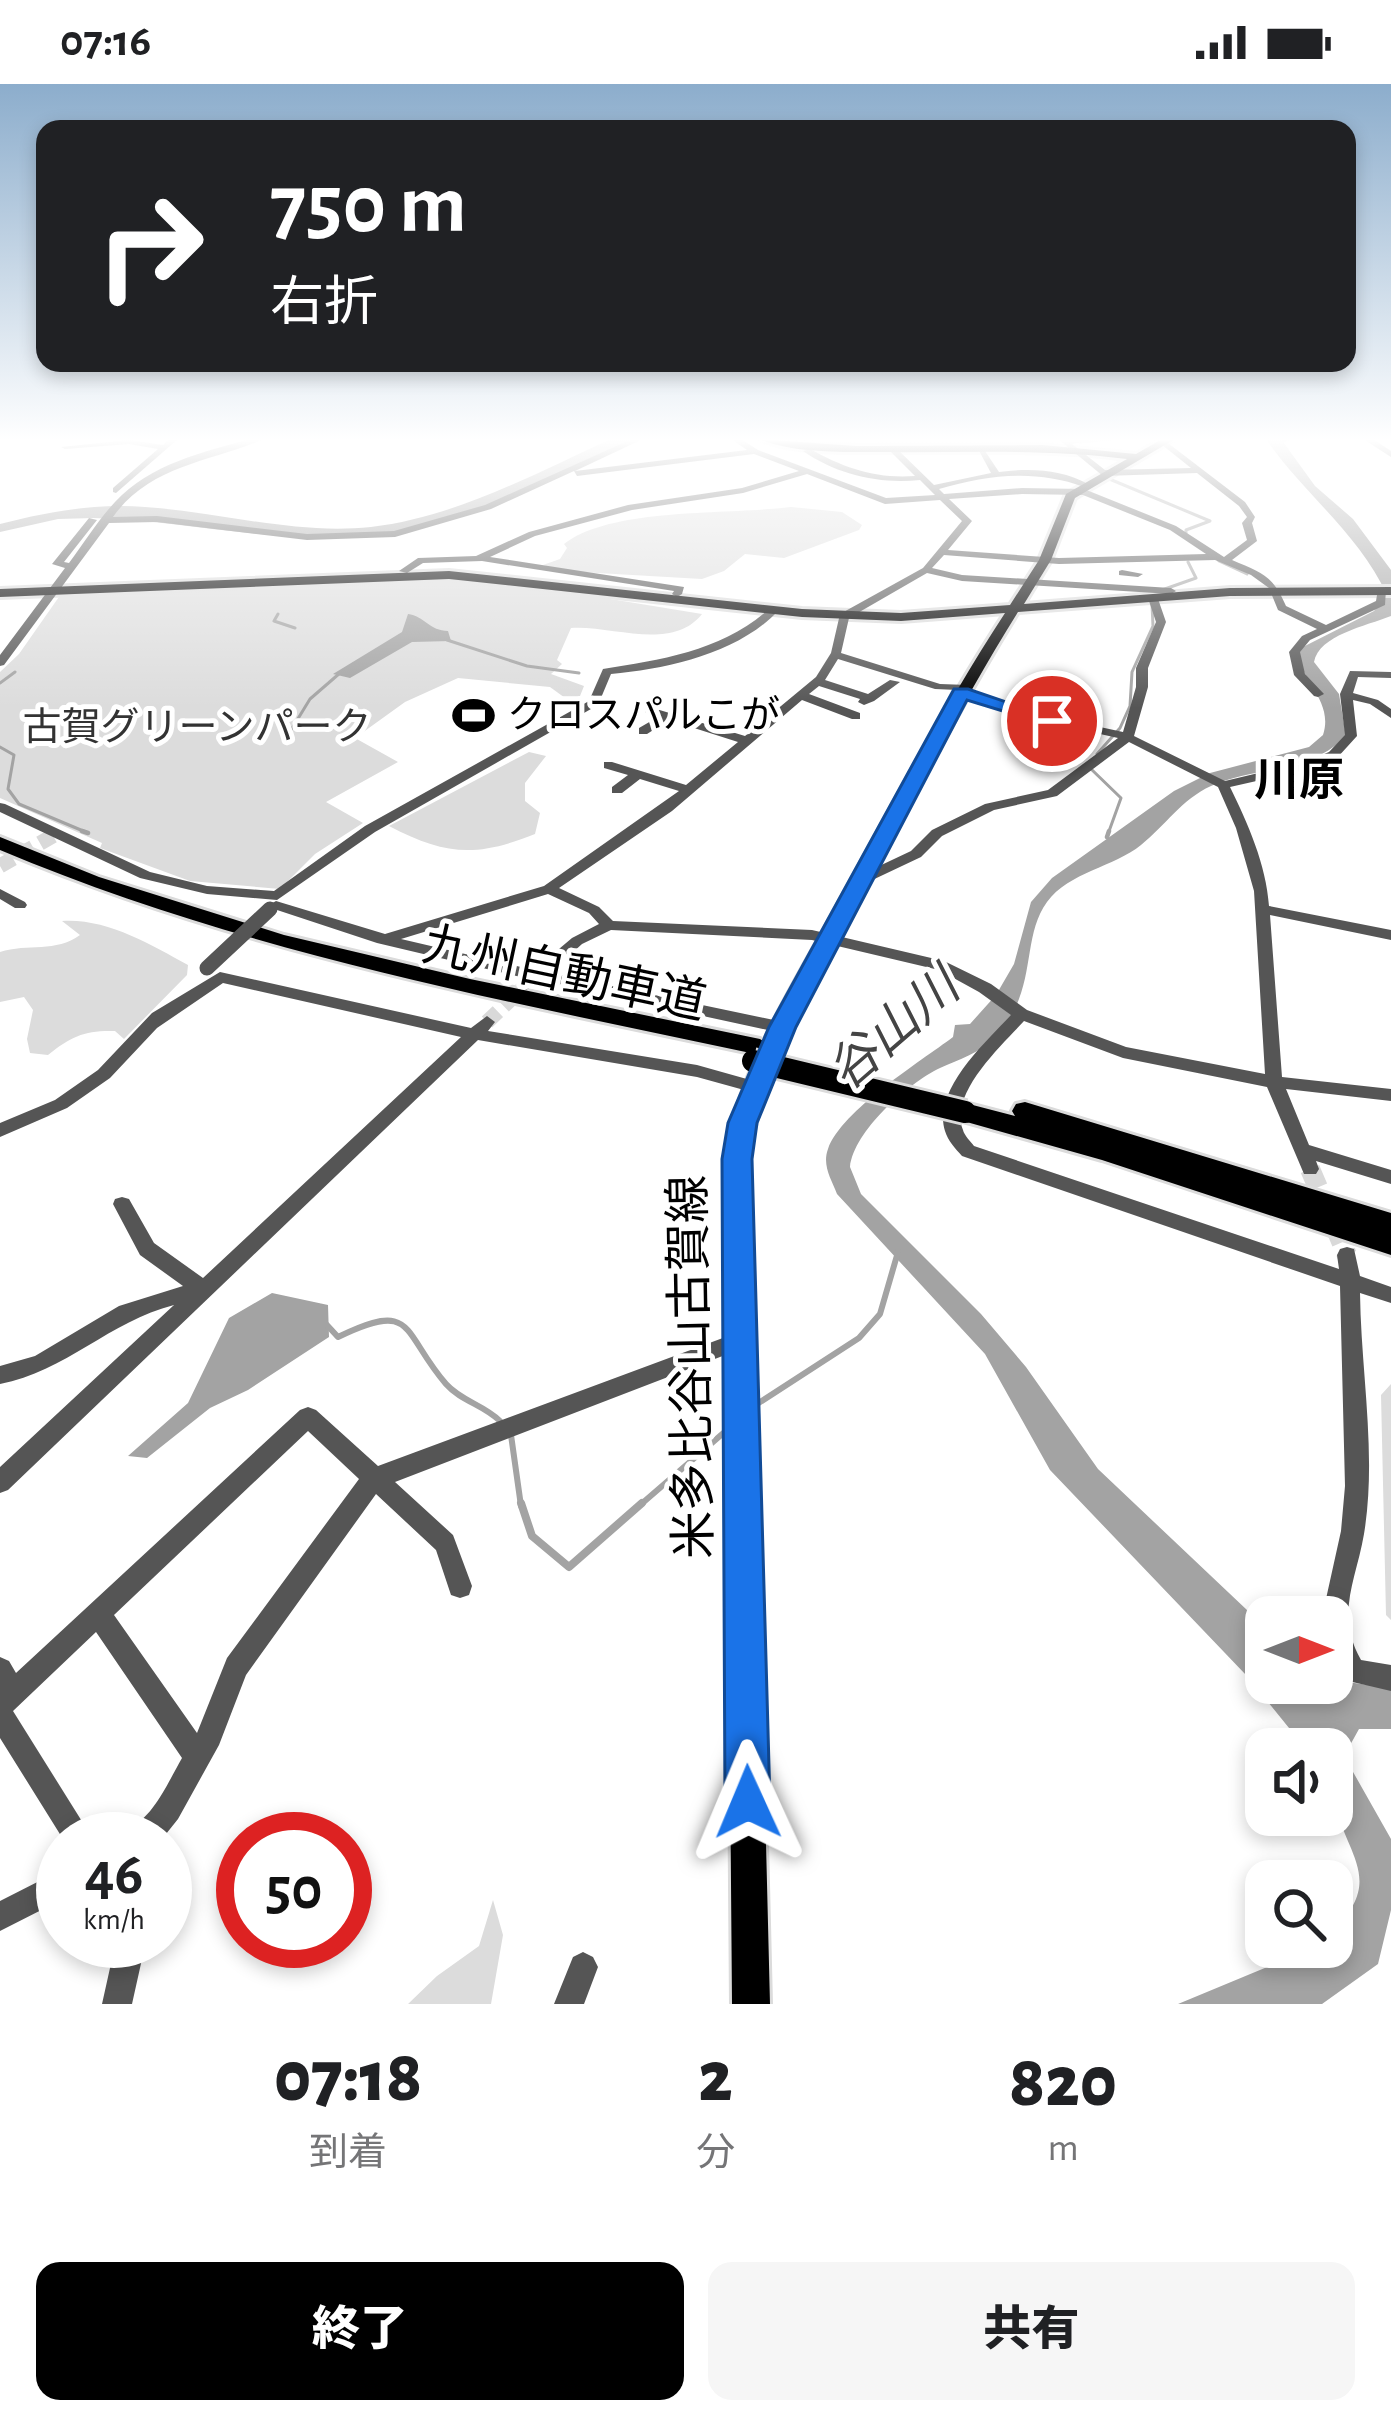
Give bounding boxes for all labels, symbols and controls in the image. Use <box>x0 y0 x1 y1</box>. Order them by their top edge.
text: 07:16 <box>60 19 151 64</box>
text: 750 m <box>270 164 467 248</box>
icon: right <box>72 168 228 324</box>
text: 右折 <box>270 277 378 331</box>
pin <box>1001 670 1103 772</box>
icon: arrive <box>1019 688 1085 754</box>
sports icon: クロスパルこが <box>450 693 496 739</box>
place label: クロスパルこが <box>507 694 780 736</box>
park label: 古賀グリーンパーク <box>22 707 372 748</box>
district label: 川原 <box>1254 758 1344 804</box>
street label: 九州自動車道 <box>418 919 710 1028</box>
water label: 谷山川 <box>819 957 972 1099</box>
street label: 米多比谷山古賀線 <box>663 1175 720 1559</box>
north arrow <box>1245 1596 1353 1704</box>
map controls <box>1245 1596 1353 1968</box>
button: sound <box>1245 1728 1353 1836</box>
position arrow <box>685 1739 811 1865</box>
speed limit sign: 50 <box>216 1812 372 1968</box>
text: 46 <box>84 1845 144 1905</box>
button: search <box>1245 1860 1353 1968</box>
text: km/h <box>83 1905 145 1935</box>
text: 07:18 <box>274 2042 422 2114</box>
text: 2 <box>698 2042 733 2114</box>
text: 820 <box>1009 2047 1117 2119</box>
text: m <box>1047 2129 1079 2168</box>
text: 到着 <box>309 2134 387 2173</box>
text: 分 <box>696 2134 735 2173</box>
button: 終了 <box>36 2262 684 2400</box>
button: 共有 <box>708 2262 1355 2400</box>

